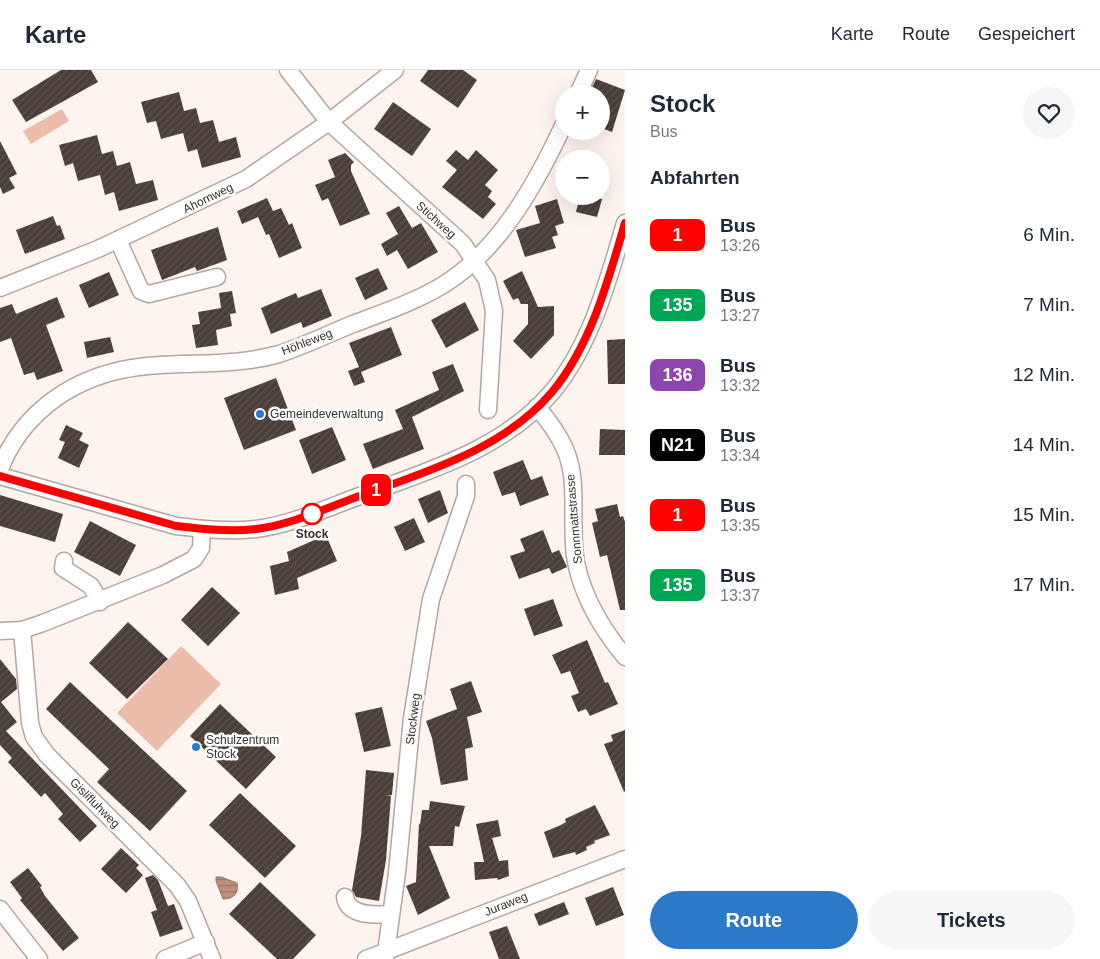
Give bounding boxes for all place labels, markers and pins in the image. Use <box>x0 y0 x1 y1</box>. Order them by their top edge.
place label: Gemeindeverwaltung <box>270 407 383 421</box>
marker: Gemeindeverwaltung <box>254 408 266 420</box>
marker: Stock <box>301 503 323 525</box>
place label: Stock <box>296 527 329 541</box>
place label: Schulzentrum Stock <box>206 733 279 761</box>
marker: Schulzentrum Stock <box>190 741 202 753</box>

